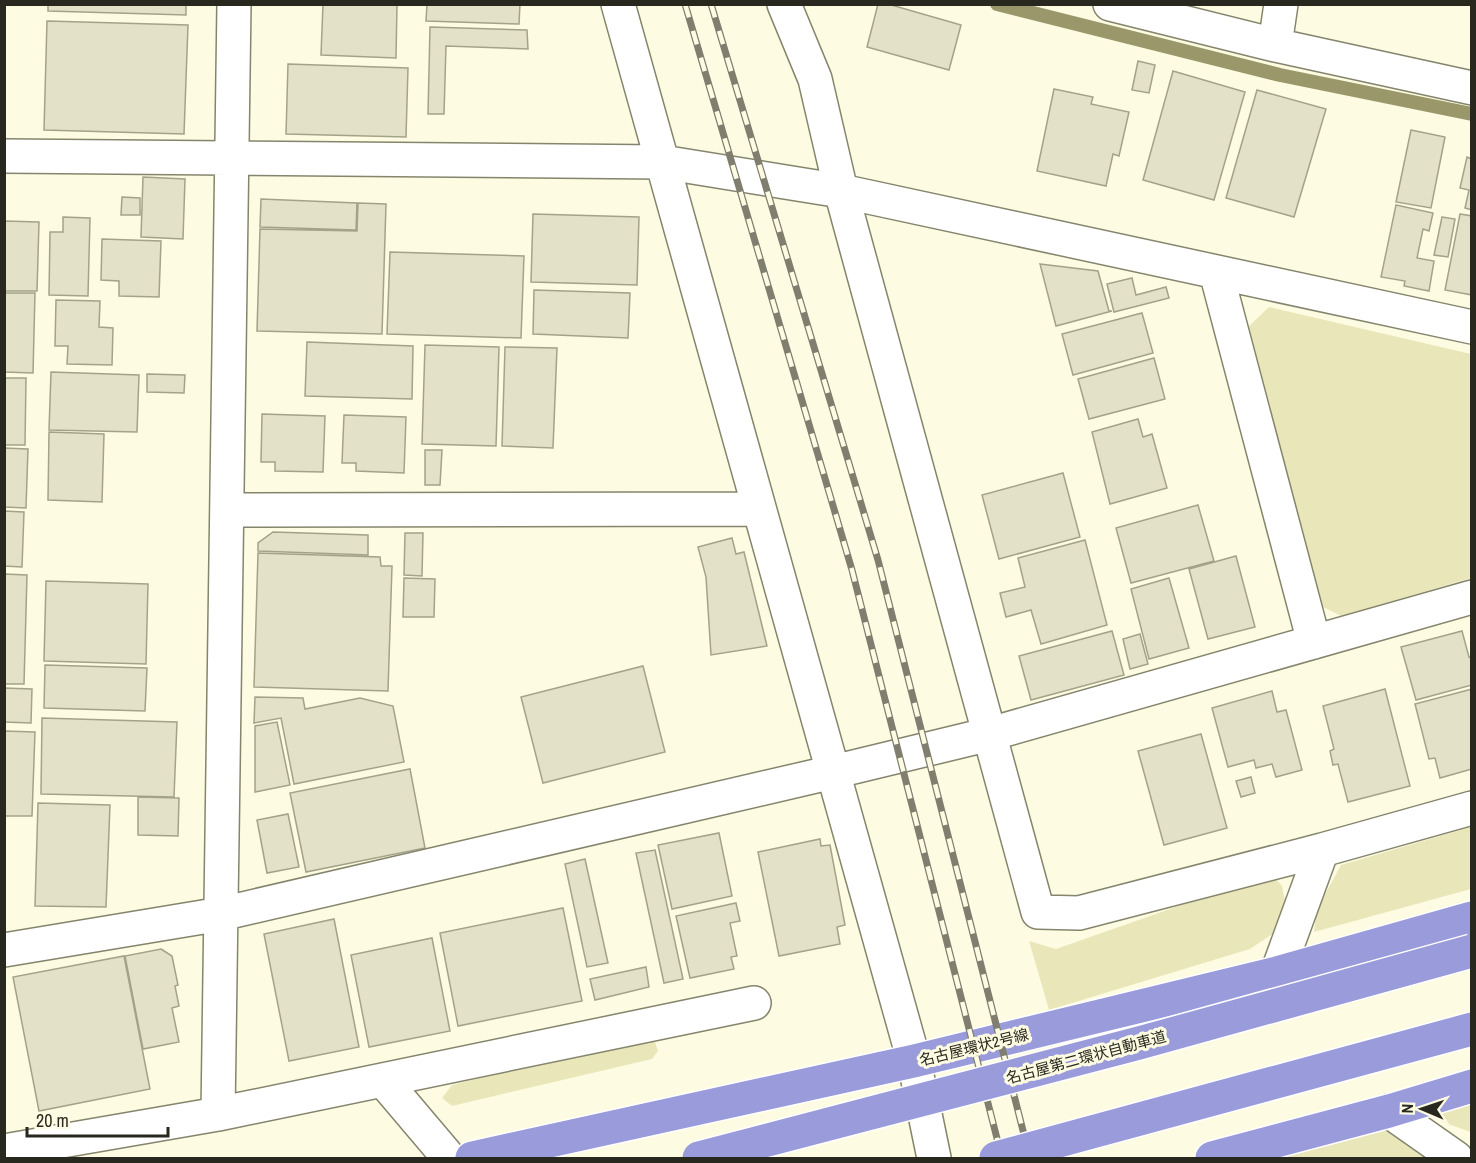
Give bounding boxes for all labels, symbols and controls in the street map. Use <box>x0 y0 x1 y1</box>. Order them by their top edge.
street label: 名古屋環状2号線 <box>917 1023 1031 1071</box>
street label: 名古屋第二環状自動車道 <box>1004 1026 1168 1088</box>
north arrow <box>1392 1079 1452 1139</box>
scale bar <box>27 1100 168 1138</box>
text: N <box>1396 1103 1418 1114</box>
text: 20 m <box>36 1108 69 1133</box>

